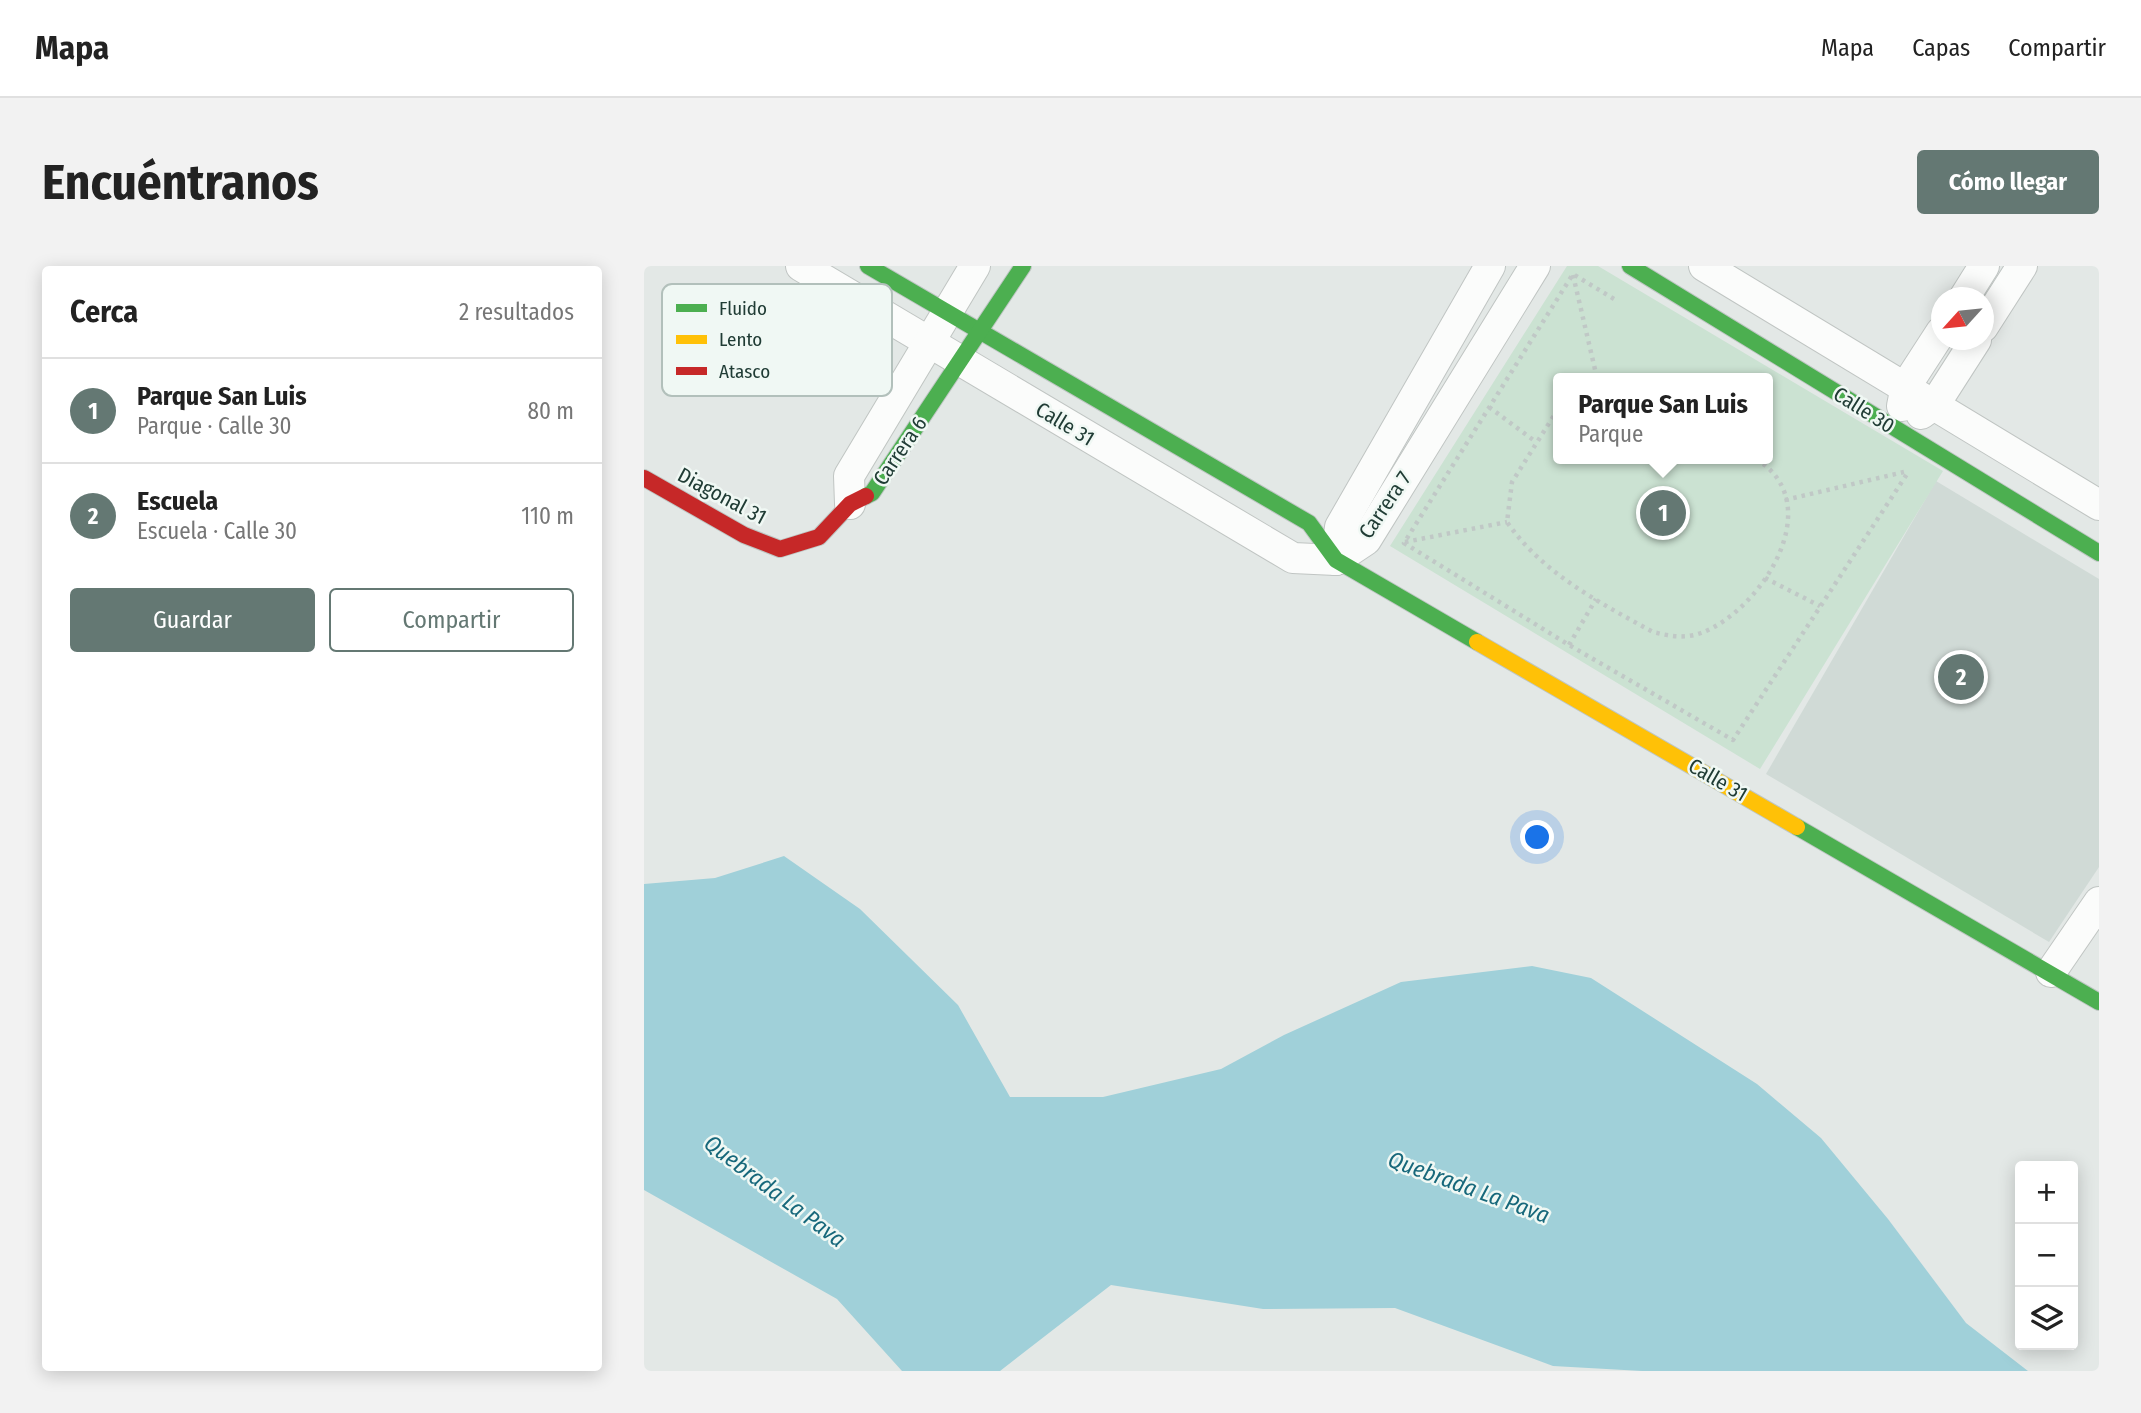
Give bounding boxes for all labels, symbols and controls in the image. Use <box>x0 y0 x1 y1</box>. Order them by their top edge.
text: Mapa <box>35 28 109 68</box>
text: Mapa <box>1821 34 1874 62</box>
text: Capas <box>1912 34 1970 62</box>
text: Compartir <box>2008 34 2106 62</box>
button: Cómo llegar <box>1917 150 2099 214</box>
text: Encuéntranos <box>42 153 319 212</box>
legend <box>662 284 892 396</box>
north arrow <box>1931 287 1994 350</box>
text: Cerca <box>70 294 138 330</box>
text: Fluido <box>719 297 767 320</box>
text: 2 resultados <box>459 298 574 326</box>
text: Lento <box>719 328 762 351</box>
text: Atasco <box>719 360 770 383</box>
popup <box>1553 373 1773 464</box>
text: Parque San Luis <box>137 381 307 412</box>
street label: Calle 30 <box>1829 381 1899 439</box>
text: Parque San Luis <box>1578 389 1748 420</box>
street label: Calle 31 <box>1031 396 1099 452</box>
text: 1 <box>88 397 98 425</box>
text: 80 m <box>527 397 574 425</box>
text: Parque · Calle 30 <box>137 412 292 440</box>
street label: Carrera 6 <box>868 412 932 490</box>
text: Parque <box>1578 420 1643 448</box>
street label: Diagonal 31 <box>673 462 771 530</box>
street label: Carrera 7 <box>1353 466 1417 544</box>
text: Escuela <box>137 486 218 517</box>
pin: 1 <box>1640 487 1686 539</box>
text: 2 <box>88 502 98 530</box>
text: 110 m <box>521 502 574 530</box>
text: Escuela · Calle 30 <box>137 517 297 545</box>
button: Guardar <box>70 588 315 652</box>
button: Compartir <box>329 588 574 652</box>
pin: 2 <box>1938 651 1984 703</box>
street label: Calle 31 <box>1684 753 1752 807</box>
your location <box>1520 820 1554 854</box>
water label: Quebrada La Pava <box>699 1129 851 1253</box>
water label: Quebrada La Pava <box>1384 1145 1554 1229</box>
map controls <box>2015 1161 2078 1350</box>
button: + <box>2015 1161 2078 1224</box>
button: − <box>2015 1224 2078 1287</box>
button: layers <box>2015 1287 2078 1350</box>

